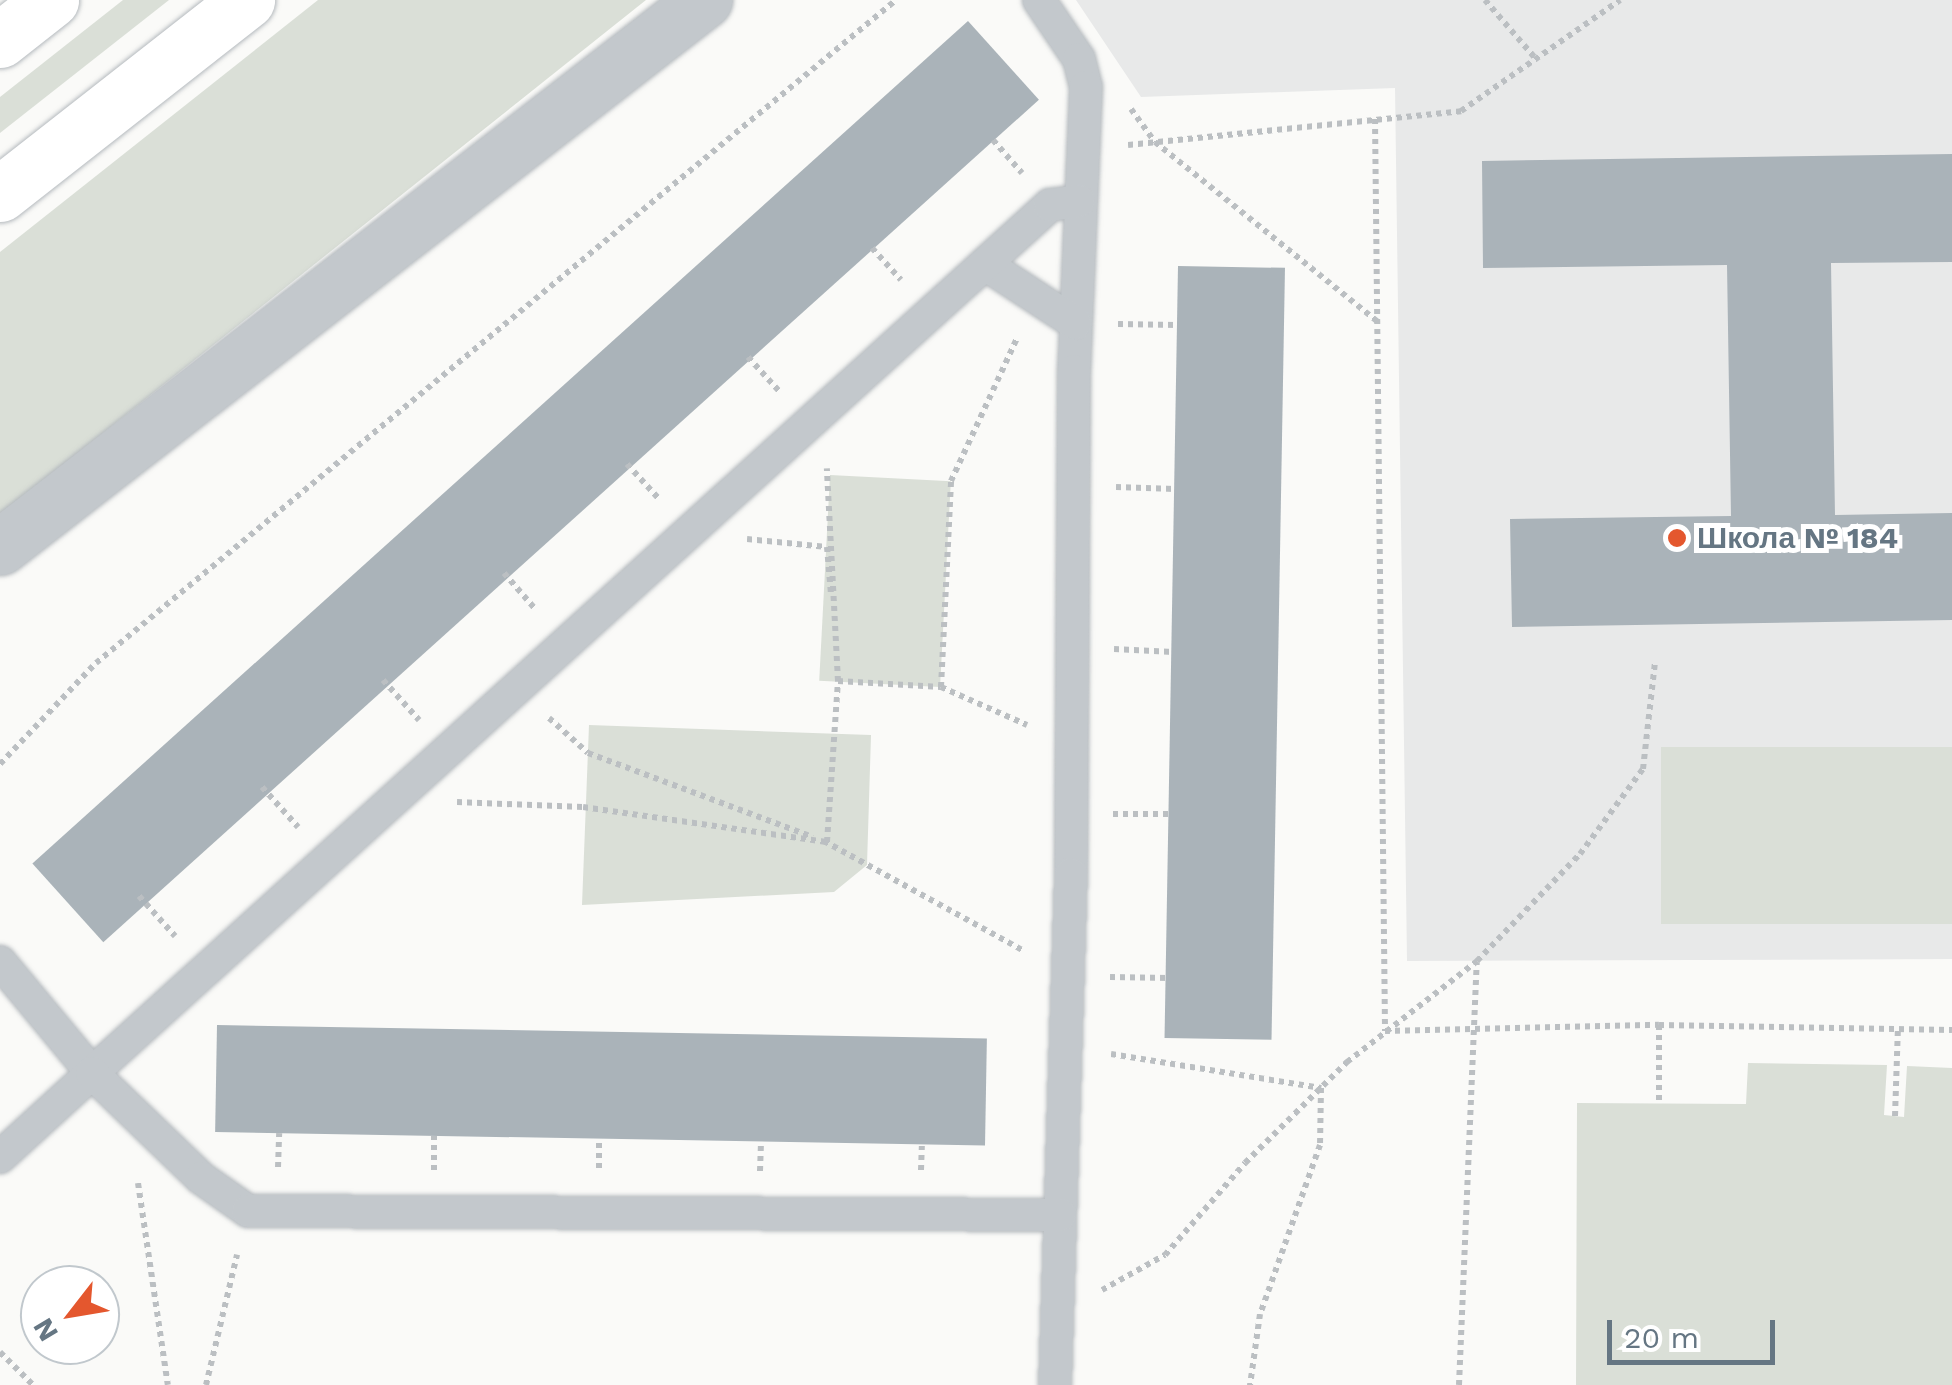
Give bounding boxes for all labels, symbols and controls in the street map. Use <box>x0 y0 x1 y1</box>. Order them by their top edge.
place label: Школа № 184 <box>1697 520 1898 556</box>
marker: Школа № 184 <box>1666 527 1688 549</box>
north arrow <box>20 1265 120 1365</box>
scale bar <box>1612 1300 1780 1362</box>
text: N <box>26 1312 65 1347</box>
text: 20 m <box>1624 1320 1699 1355</box>

